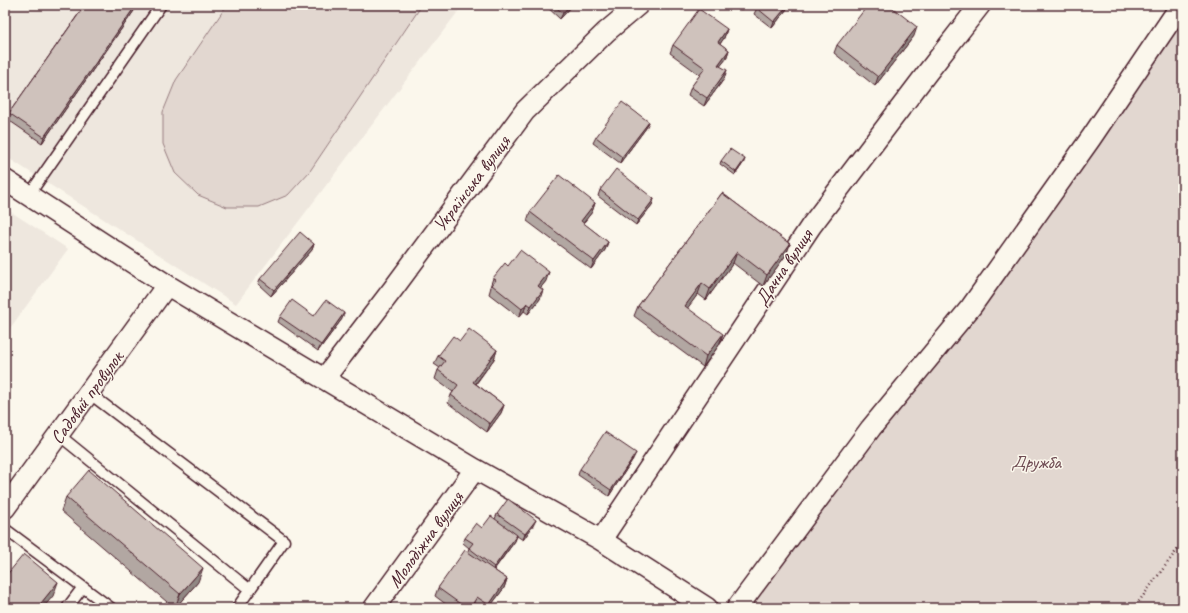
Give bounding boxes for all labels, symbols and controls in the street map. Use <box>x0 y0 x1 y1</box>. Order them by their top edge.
street label: Українська вулиця <box>428 130 516 236</box>
street label: Дачна вулиця <box>750 223 819 310</box>
street label: Садовий провулок <box>45 345 130 449</box>
park label: Дружба <box>1011 450 1062 474</box>
street label: Молодіжна вулиця <box>383 486 470 593</box>

